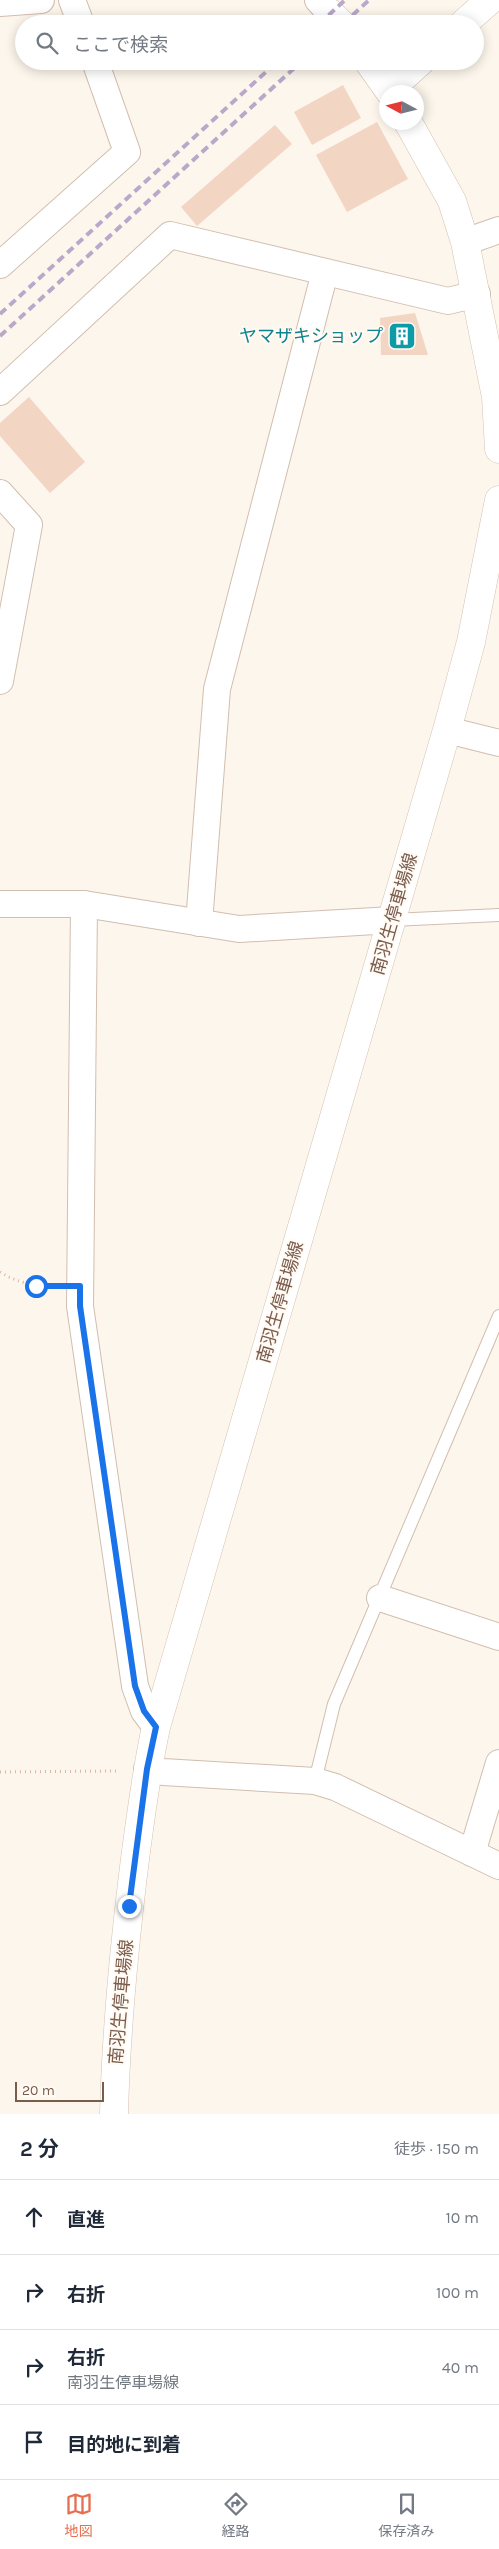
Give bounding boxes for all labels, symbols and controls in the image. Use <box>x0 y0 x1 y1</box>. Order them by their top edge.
search box <box>15 15 484 70</box>
icon: search <box>33 29 61 57</box>
text: ここで検索 <box>73 34 168 56</box>
north arrow <box>379 85 424 130</box>
building icon: ヤマザキショップ <box>387 321 417 351</box>
place label: ヤマザキショップ <box>239 325 383 347</box>
street label: 南羽生停車場線 <box>366 850 422 978</box>
street label: 南羽生停車場線 <box>252 1238 308 1366</box>
route start <box>25 1275 48 1298</box>
route end <box>118 1895 141 1918</box>
street label: 南羽生停車場線 <box>105 1938 137 2066</box>
scale bar <box>15 2079 104 2102</box>
text: 20 m <box>22 2082 55 2099</box>
text: 2 分 <box>20 2137 59 2161</box>
text: 徒歩 · 150 m <box>394 2139 479 2158</box>
icon: ahead <box>20 2203 48 2231</box>
text: 10 m <box>445 2208 479 2227</box>
text: 直進 <box>67 2209 105 2231</box>
icon: right <box>20 2278 48 2306</box>
text: 100 m <box>436 2283 479 2302</box>
text: 右折 <box>67 2284 105 2306</box>
text: 右折 <box>67 2347 105 2369</box>
icon: right <box>20 2353 48 2381</box>
text: 40 m <box>442 2358 479 2377</box>
text: 南羽生停車場線 <box>67 2373 179 2392</box>
icon: arrive <box>20 2428 48 2456</box>
text: 目的地に到着 <box>67 2434 181 2456</box>
tab: 地図 <box>65 2490 93 2540</box>
tab: 経路 <box>222 2490 250 2540</box>
tab: 保存済み <box>379 2490 435 2540</box>

